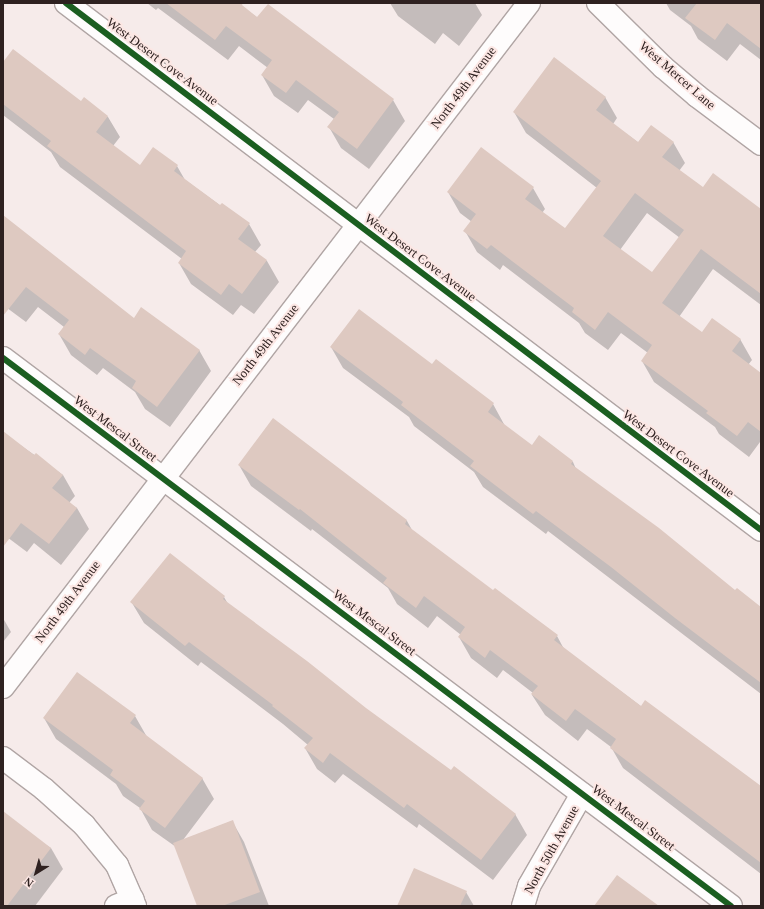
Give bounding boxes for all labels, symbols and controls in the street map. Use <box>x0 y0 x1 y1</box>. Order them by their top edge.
street label: West Desert Cove Avenue <box>103 15 221 109</box>
street label: West Mercer Lane <box>636 39 718 113</box>
street label: North 49th Avenue <box>428 44 500 132</box>
street label: West Desert Cove Avenue <box>361 211 479 305</box>
street label: North 49th Avenue <box>229 301 303 389</box>
street label: West Mescal Street <box>70 393 160 465</box>
street label: West Desert Cove Avenue <box>619 407 737 501</box>
street label: North 49th Avenue <box>32 558 104 646</box>
street label: West Mescal Street <box>329 587 419 659</box>
street label: West Mescal Street <box>588 782 678 854</box>
street label: North 50th Avenue <box>521 803 583 897</box>
north arrow <box>16 853 56 893</box>
text: N <box>22 875 36 890</box>

